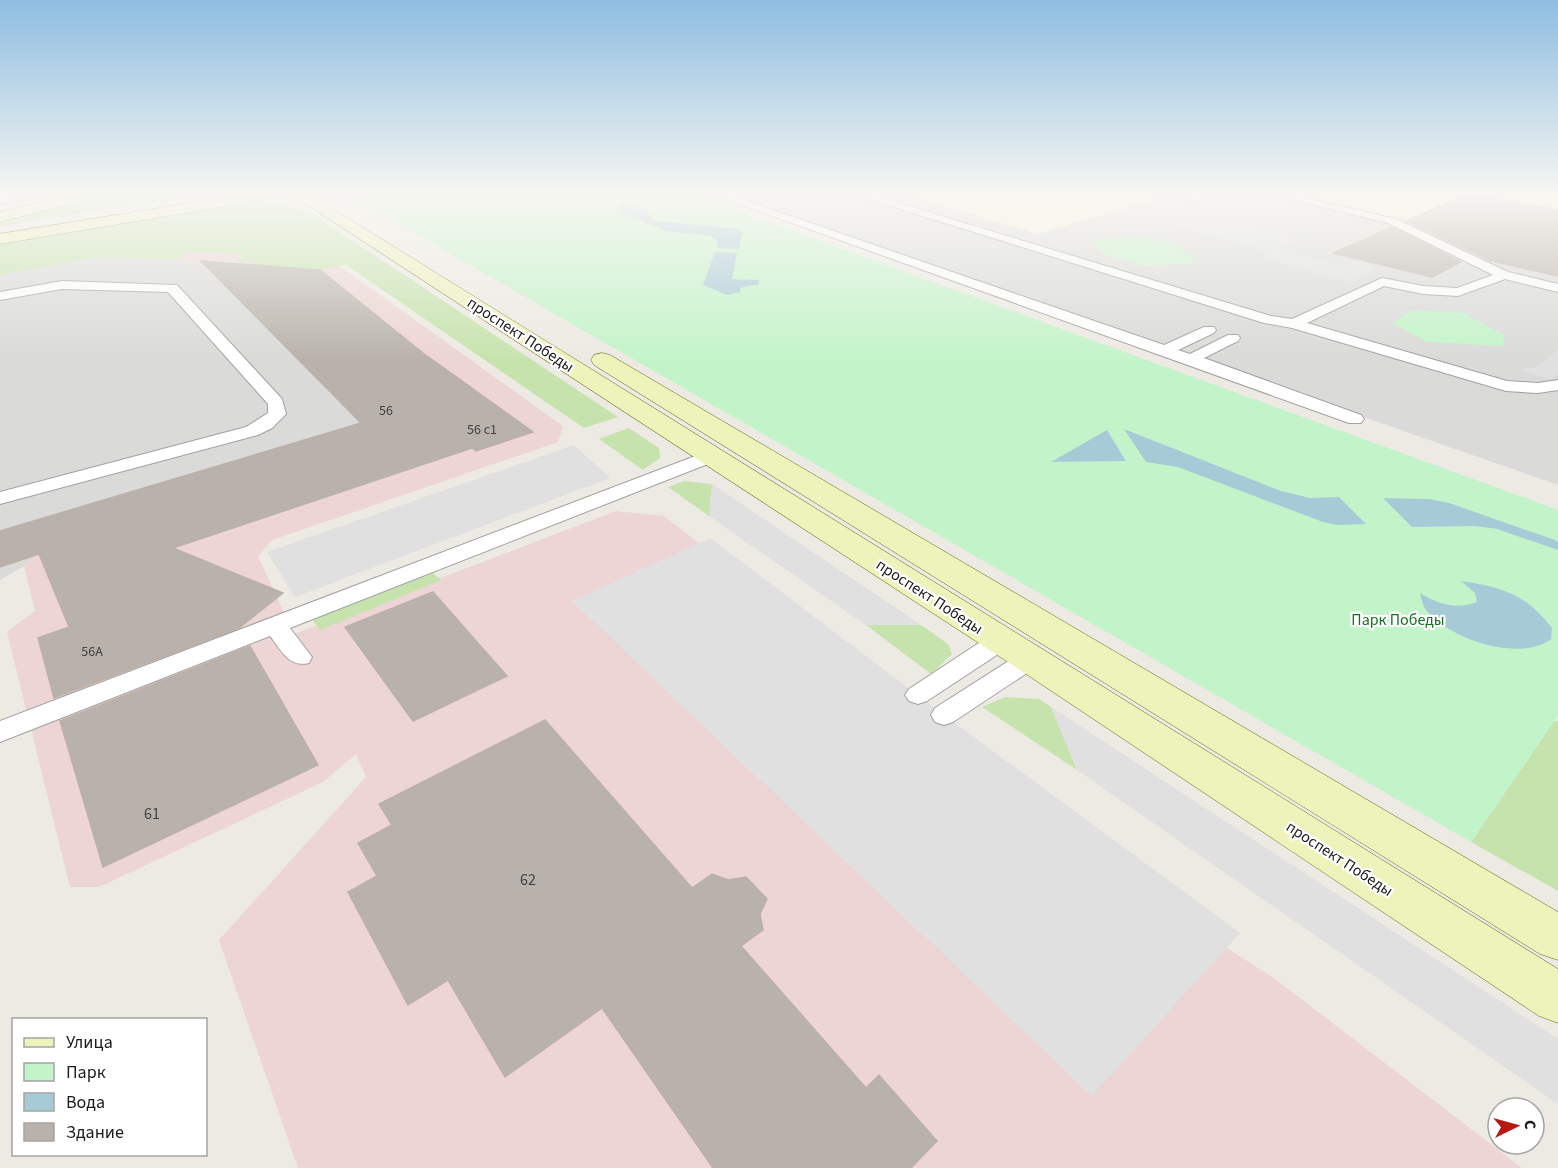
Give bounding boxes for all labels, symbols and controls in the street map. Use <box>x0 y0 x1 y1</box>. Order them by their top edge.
street label: проспект Победы <box>463 292 578 378</box>
house number: 56 <box>379 401 393 421</box>
house number: 56 с1 <box>467 420 497 440</box>
street label: проспект Победы <box>872 554 987 640</box>
park label: Парк Победы <box>1351 609 1445 631</box>
house number: 56А <box>81 642 103 662</box>
house number: 61 <box>144 803 160 825</box>
street label: проспект Победы <box>1282 816 1397 902</box>
house number: 62 <box>520 869 536 891</box>
legend <box>12 1018 207 1156</box>
text: Улица <box>66 1030 113 1055</box>
text: Парк <box>66 1060 106 1085</box>
text: Вода <box>66 1090 105 1115</box>
north arrow <box>1486 1096 1546 1156</box>
text: С <box>1519 1119 1541 1130</box>
text: Здание <box>66 1120 124 1145</box>

